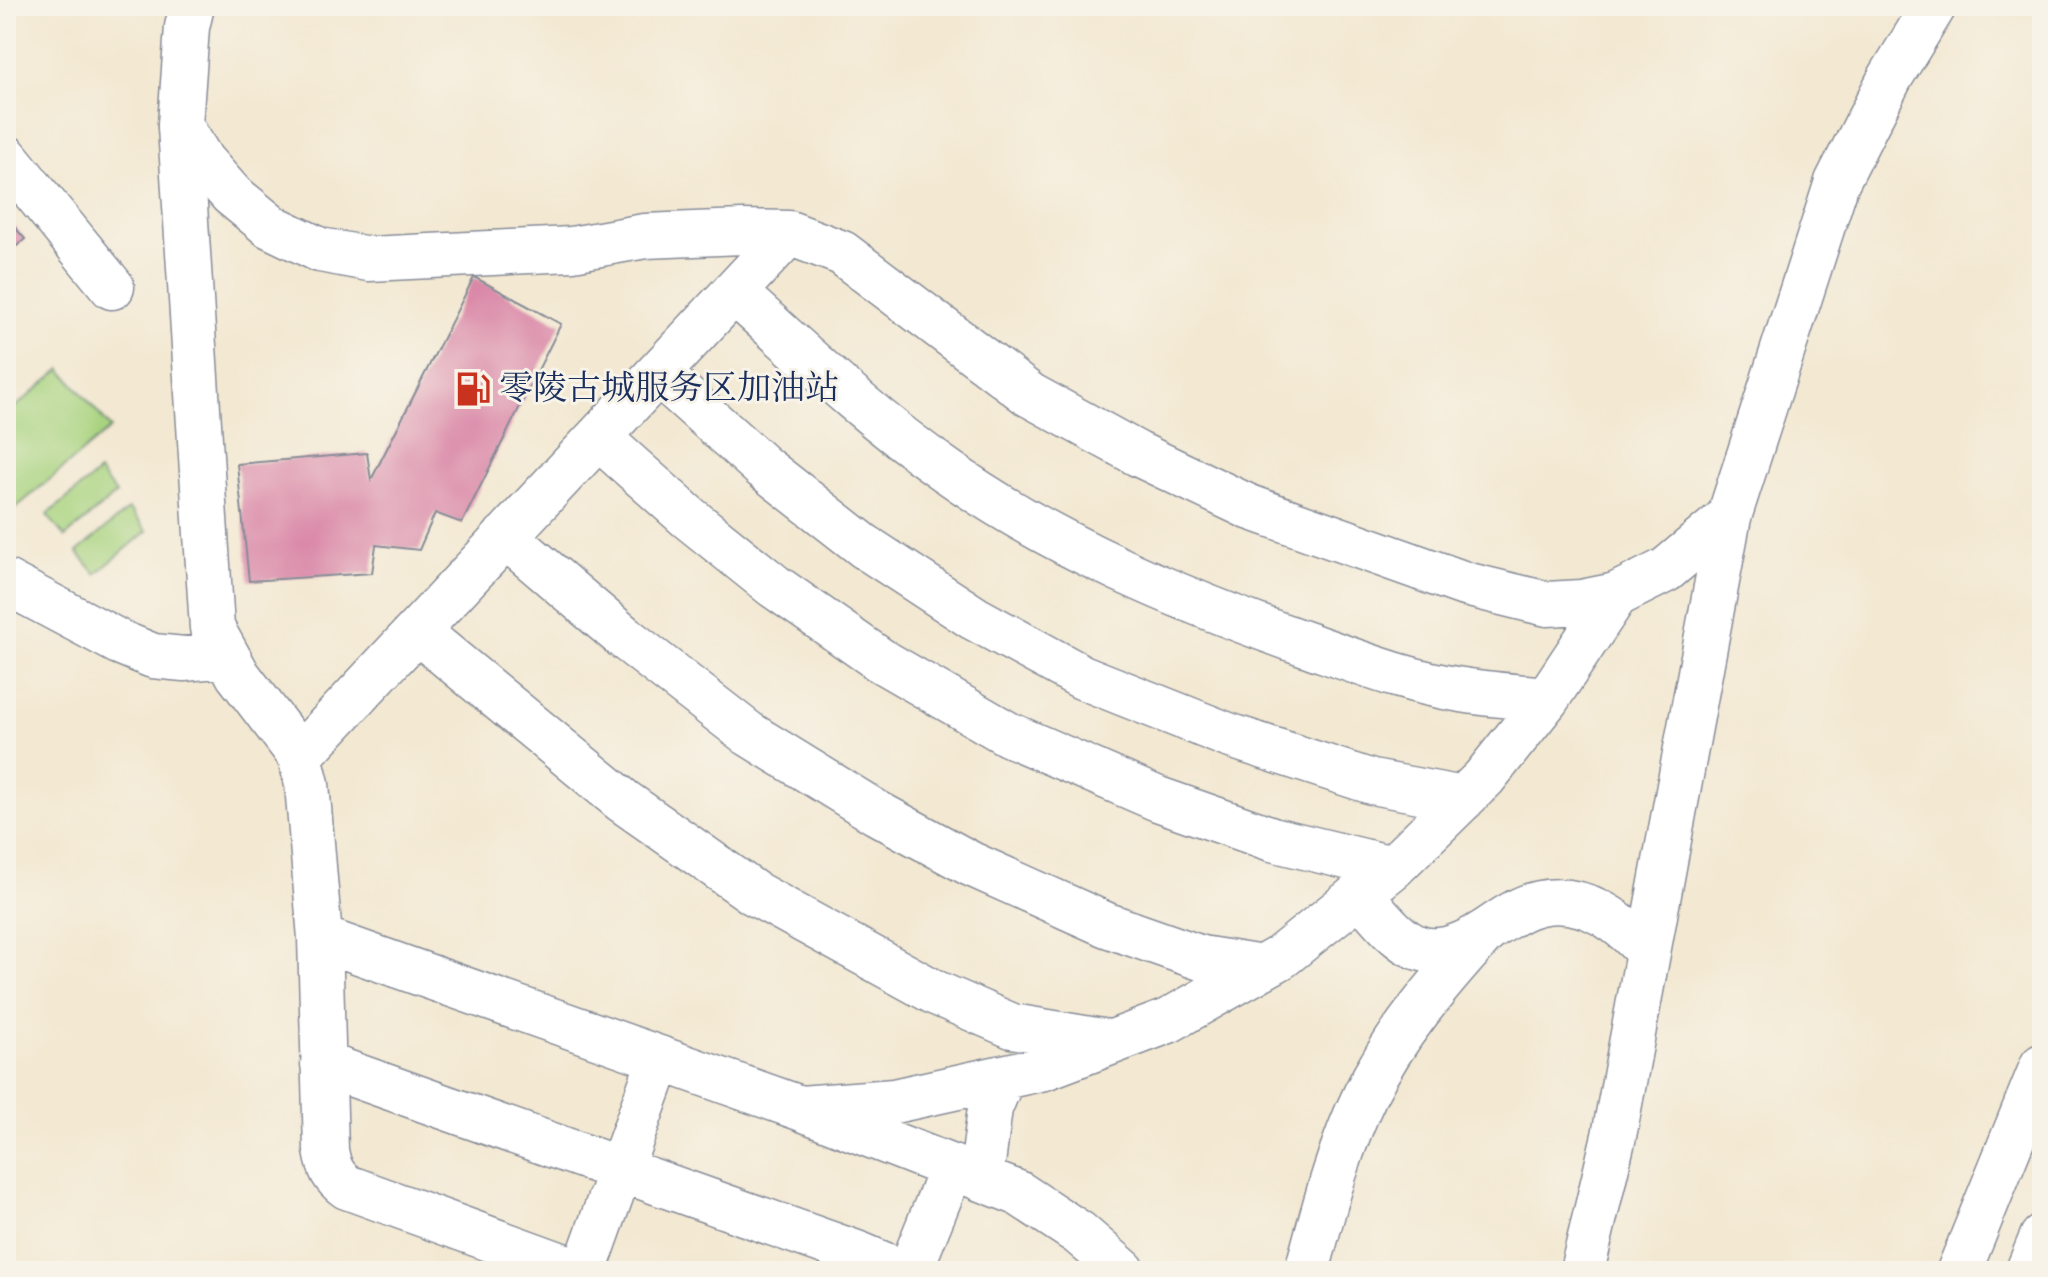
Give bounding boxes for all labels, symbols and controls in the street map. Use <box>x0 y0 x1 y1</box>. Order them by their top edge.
place label: 零陵古城服务区加油站 <box>499 368 839 410</box>
fuel station icon: 零陵古城服务区加油站 <box>454 370 492 408</box>

